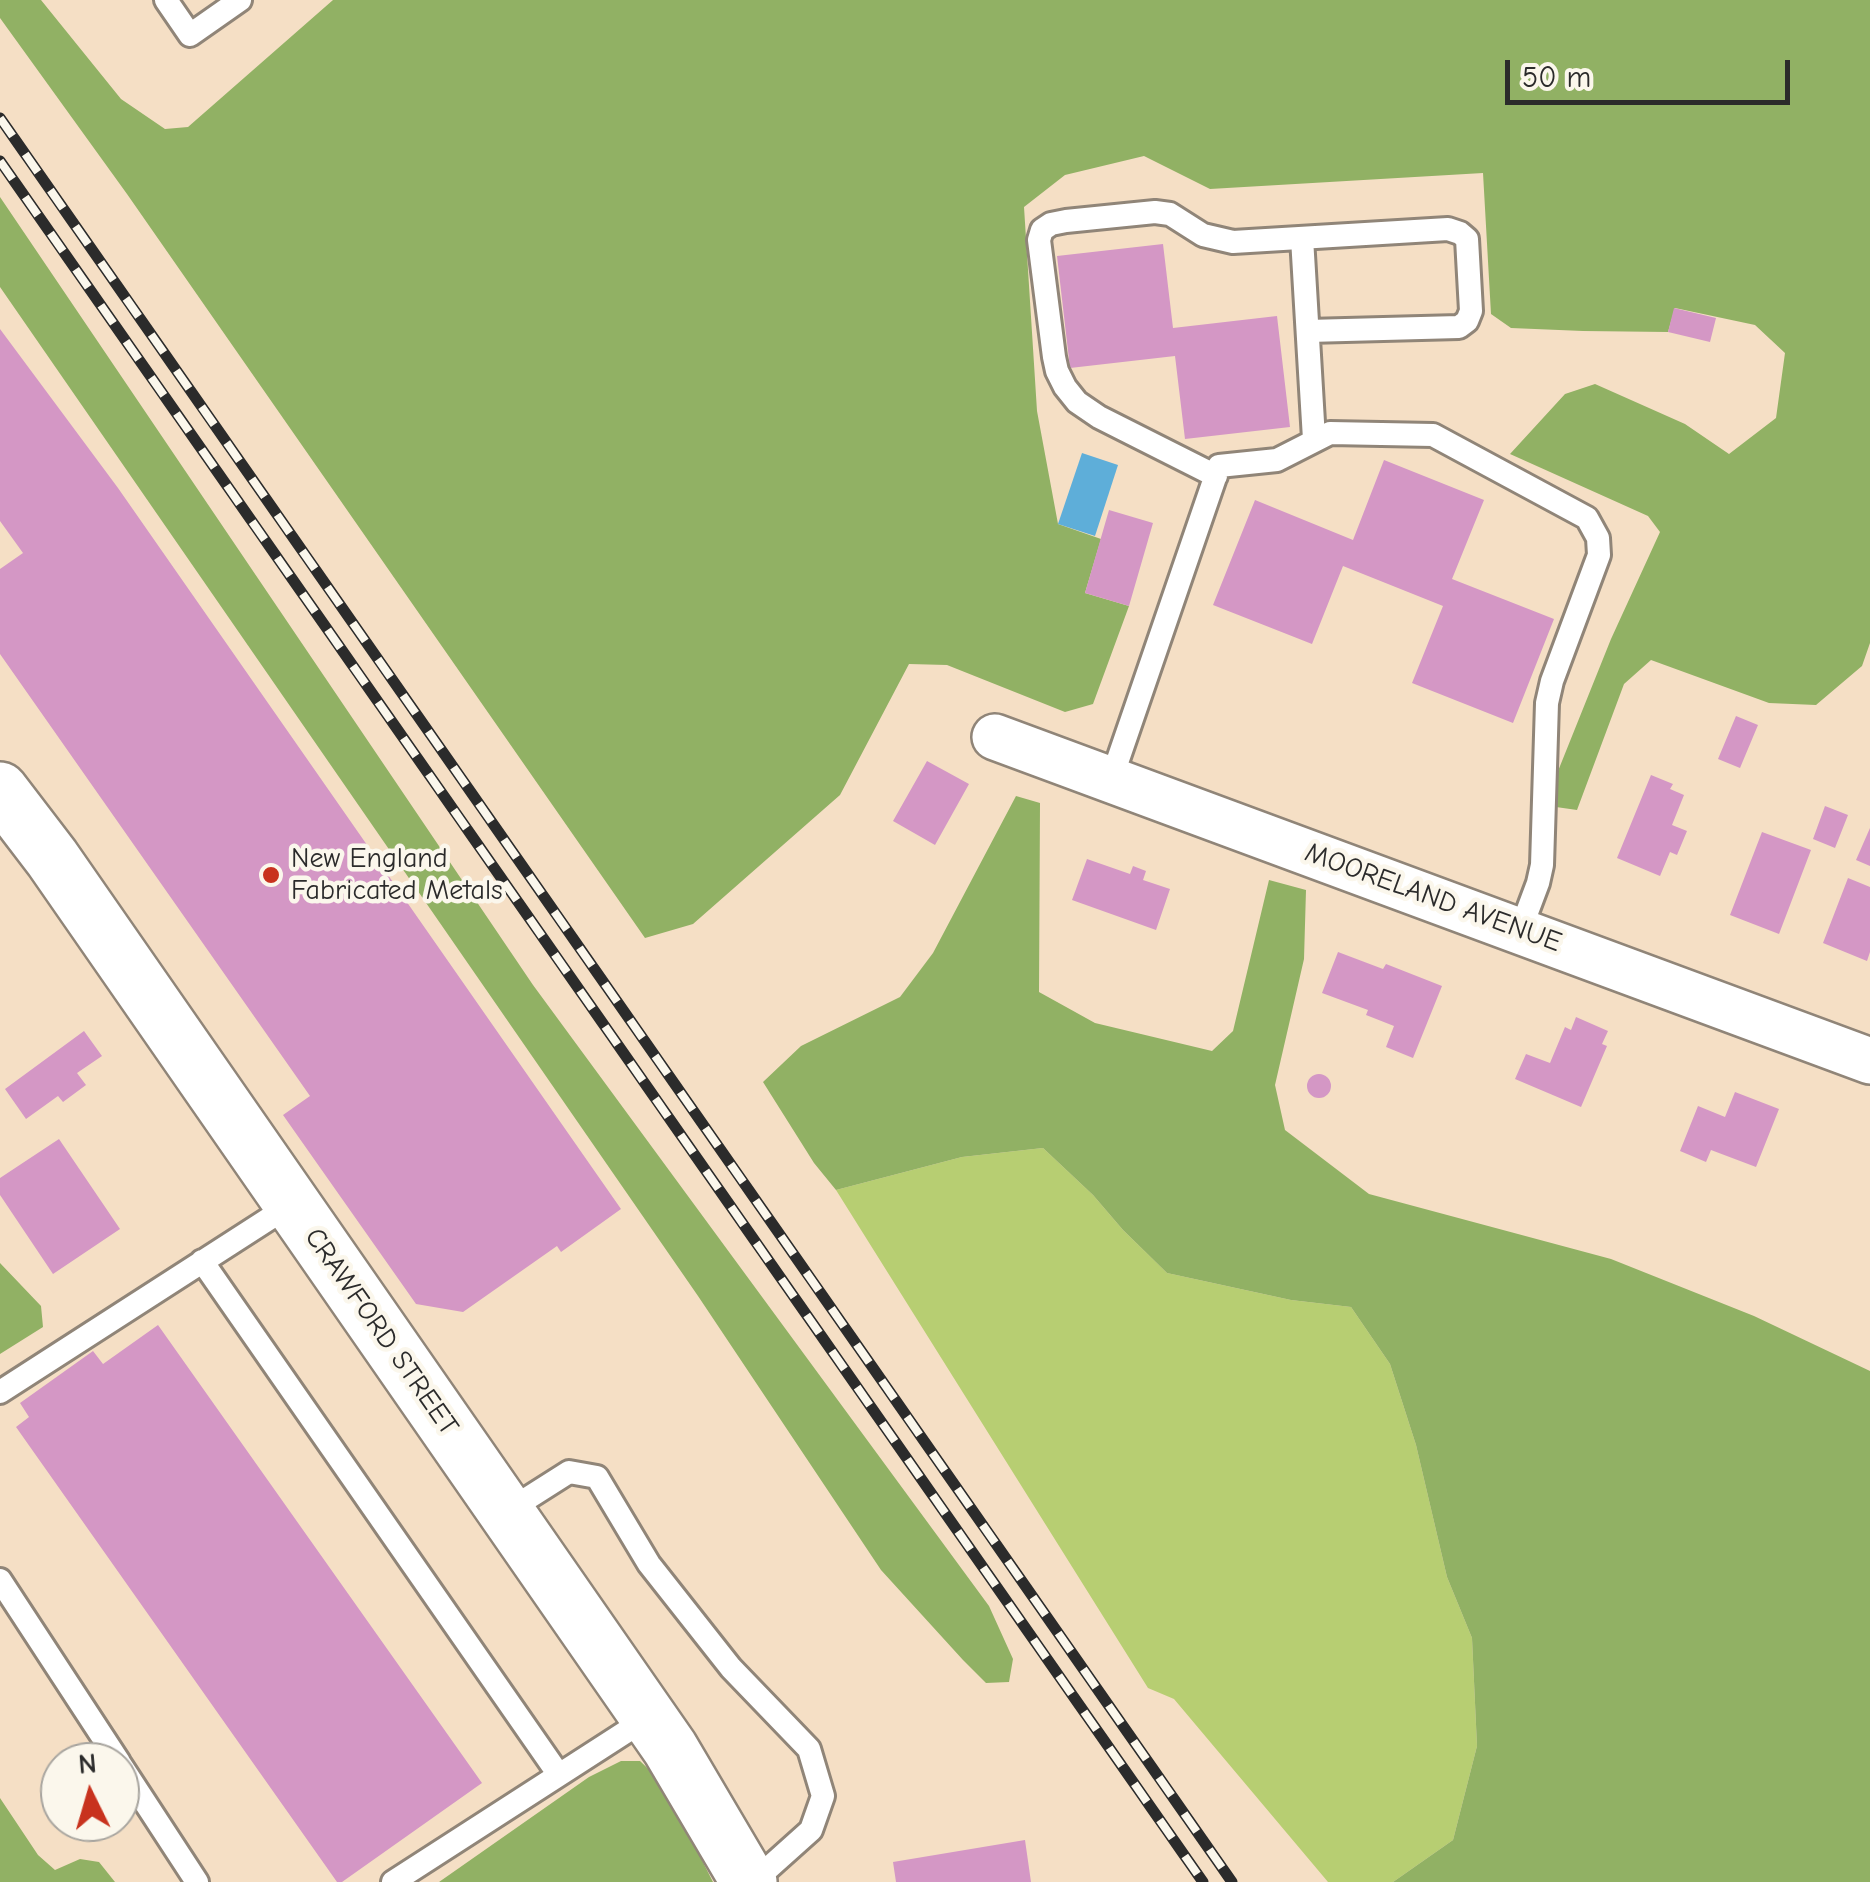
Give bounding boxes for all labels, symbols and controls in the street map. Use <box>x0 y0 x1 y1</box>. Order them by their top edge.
scale bar <box>1510 40 1795 102</box>
text: 50 m <box>1522 60 1591 95</box>
street label: MOORELAND AVENUE <box>1300 836 1566 960</box>
place label: New England Fabricated Metals <box>291 842 503 908</box>
marker: New England Fabricated Metals <box>260 864 282 886</box>
street label: CRAWFORD STREET <box>297 1222 465 1442</box>
north arrow <box>40 1742 140 1842</box>
text: N <box>77 1747 98 1781</box>

